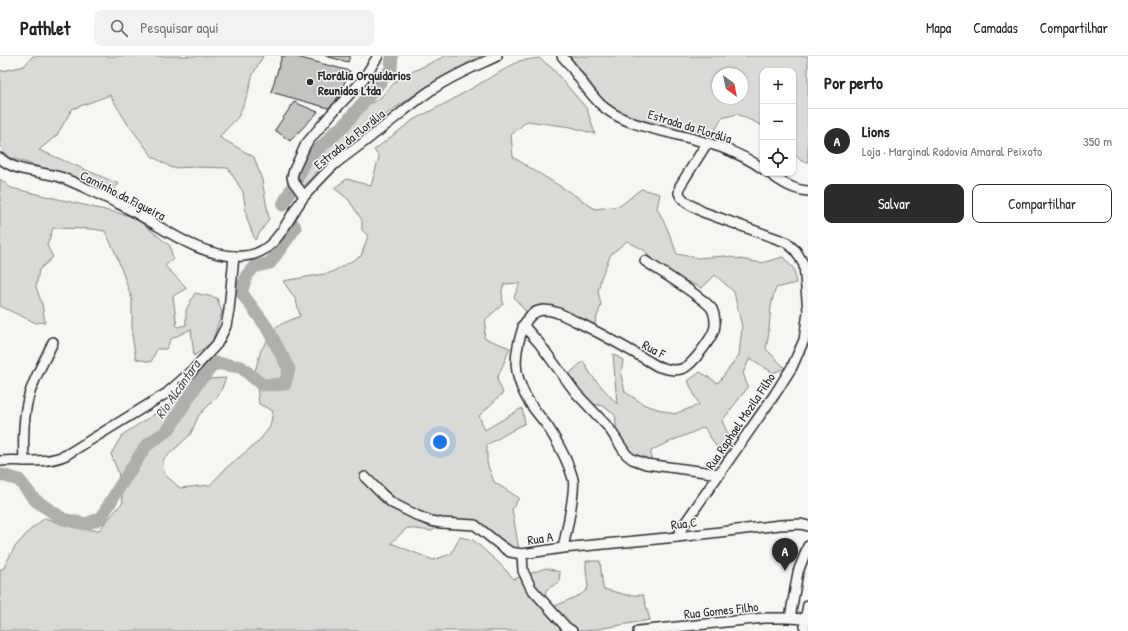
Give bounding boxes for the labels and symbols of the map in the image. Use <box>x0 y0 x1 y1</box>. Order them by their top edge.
place label: Florália Orquidários Reunidos Ltda <box>317 66 411 99</box>
north arrow <box>712 68 748 104</box>
marker: Florália Orquidários Reunidos Ltda <box>305 77 315 87</box>
street label: Estrada da Florália <box>310 105 388 173</box>
street label: Estrada da Florália <box>646 105 734 147</box>
street label: Caminho da Figueira <box>77 166 169 224</box>
street label: Rua F <box>639 335 670 363</box>
water label: Rio Alcântara <box>150 355 205 422</box>
street label: Rua Raphael Mozila Filho <box>701 369 779 473</box>
your location <box>430 432 450 452</box>
street label: Rua C <box>670 512 698 534</box>
street label: Rua A <box>526 527 555 549</box>
pin: A <box>772 538 798 571</box>
street label: Rua Gomes Filho <box>683 597 759 623</box>

